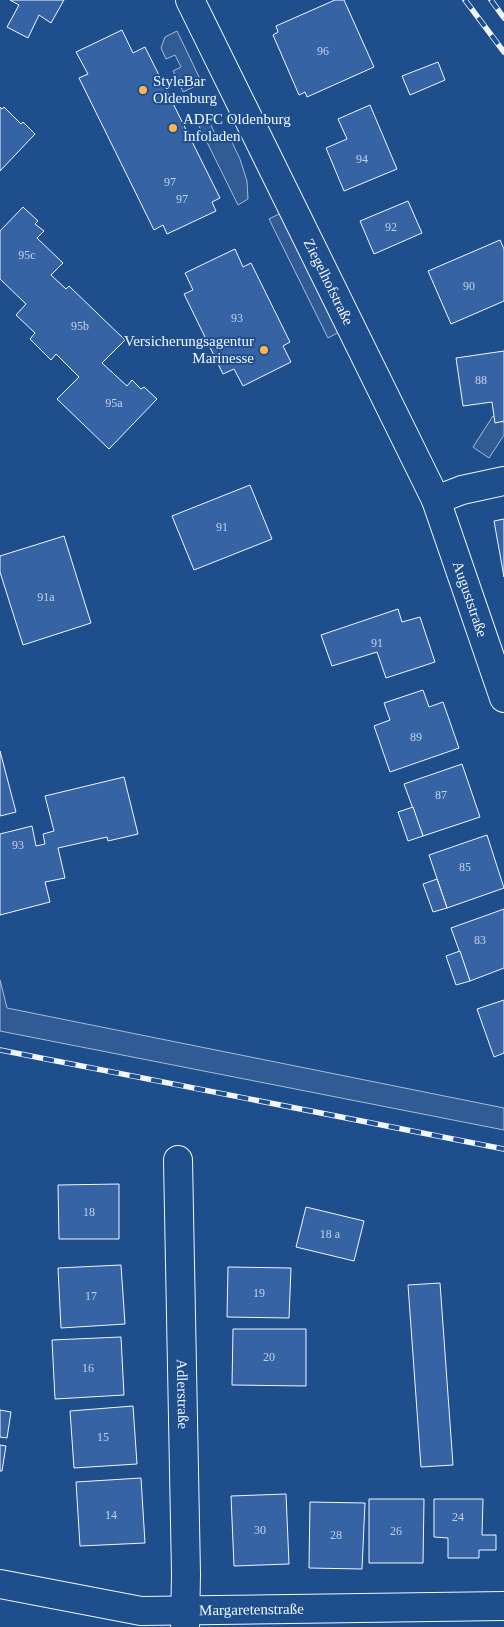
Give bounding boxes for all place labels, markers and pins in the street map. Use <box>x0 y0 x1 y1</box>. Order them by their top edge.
place label: StyleBar Oldenburg <box>153 73 217 106</box>
marker: StyleBar Oldenburg <box>137 84 149 96</box>
place label: ADFC Oldenburg Infoladen <box>183 111 291 144</box>
marker: ADFC Oldenburg Infoladen <box>167 122 179 134</box>
place label: Versicherungsagentur Marinesse <box>124 333 254 366</box>
marker: Versicherungsagentur Marinesse <box>258 344 270 356</box>

